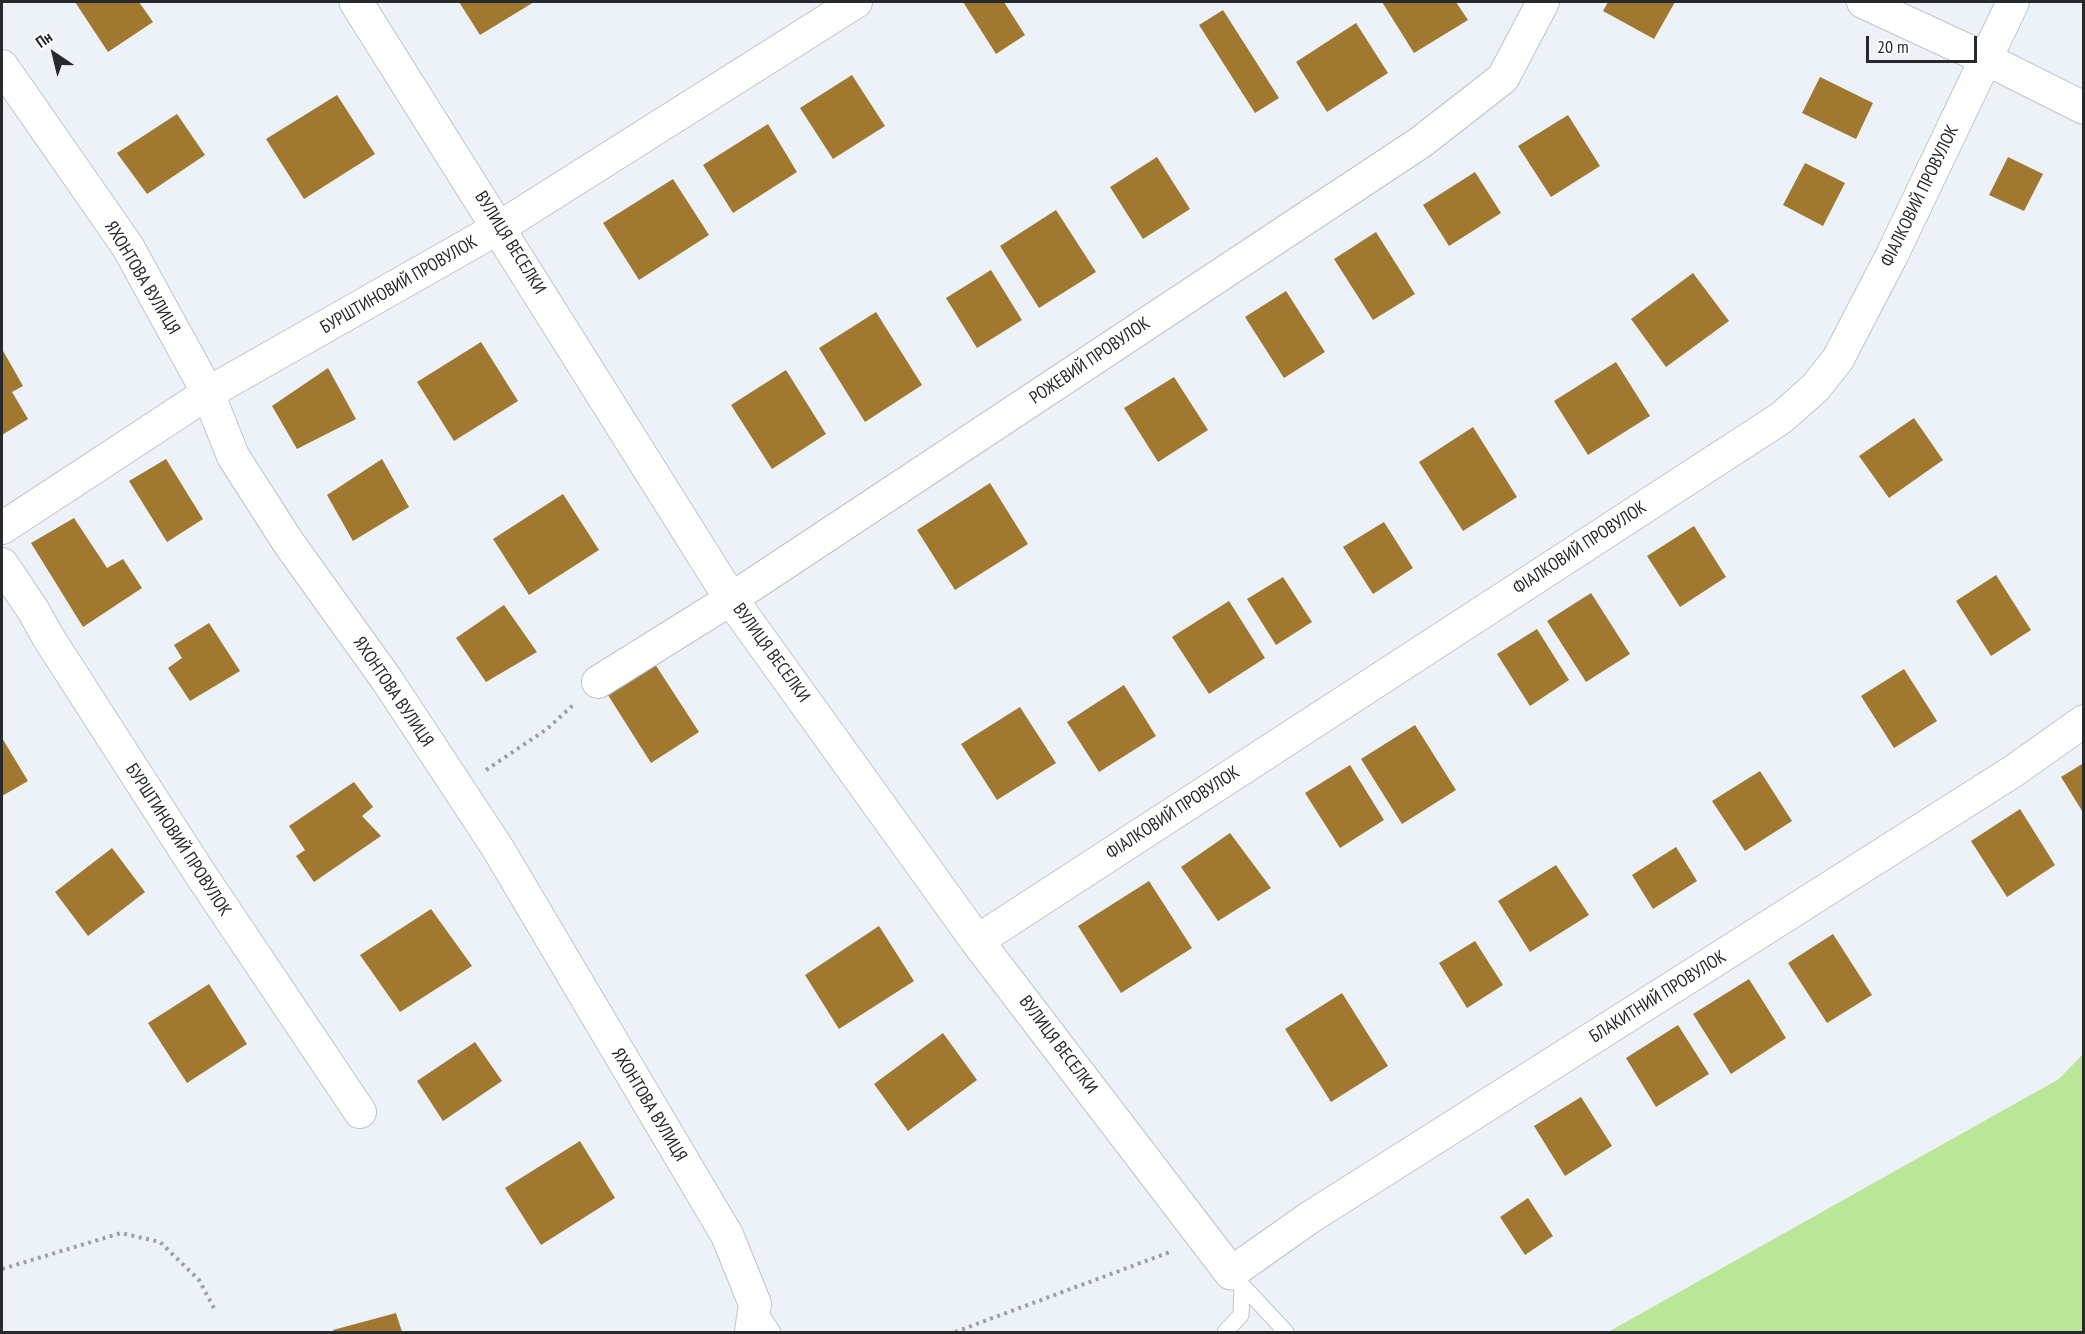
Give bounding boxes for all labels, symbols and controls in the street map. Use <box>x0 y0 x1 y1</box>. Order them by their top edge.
north arrow <box>24 24 84 84</box>
scale bar <box>1869 24 1980 62</box>
text: Пн <box>32 27 56 52</box>
text: 20 m <box>1877 35 1909 58</box>
street label: ФІАЛКОВИЙ ПРОВУЛОК <box>1876 122 1964 270</box>
street label: ВУЛИЦЯ ВЕСЕЛКИ <box>470 188 550 298</box>
street label: ЯХОНТОВА ВУЛИЦЯ <box>100 218 184 338</box>
street label: БУРШТИНОВИЙ ПРОВУЛОК <box>317 231 481 339</box>
street label: РОЖЕВИЙ ПРОВУЛОК <box>1026 313 1154 409</box>
street label: ФІАЛКОВИЙ ПРОВУЛОК <box>1509 497 1651 599</box>
street label: ВУЛИЦЯ ВЕСЕЛКИ <box>728 599 814 707</box>
street label: ЯХОНТОВА ВУЛИЦЯ <box>348 633 438 751</box>
street label: БУРШТИНОВИЙ ПРОВУЛОК <box>121 760 235 920</box>
street label: ФІАЛКОВИЙ ПРОВУЛОК <box>1102 762 1244 864</box>
street label: БЛАКИТНИЙ ПРОВУЛОК <box>1586 946 1730 1048</box>
street label: ВУЛИЦЯ ВЕСЕЛКИ <box>1014 992 1102 1098</box>
street label: ЯХОНТОВА ВУЛИЦЯ <box>607 1045 691 1165</box>

